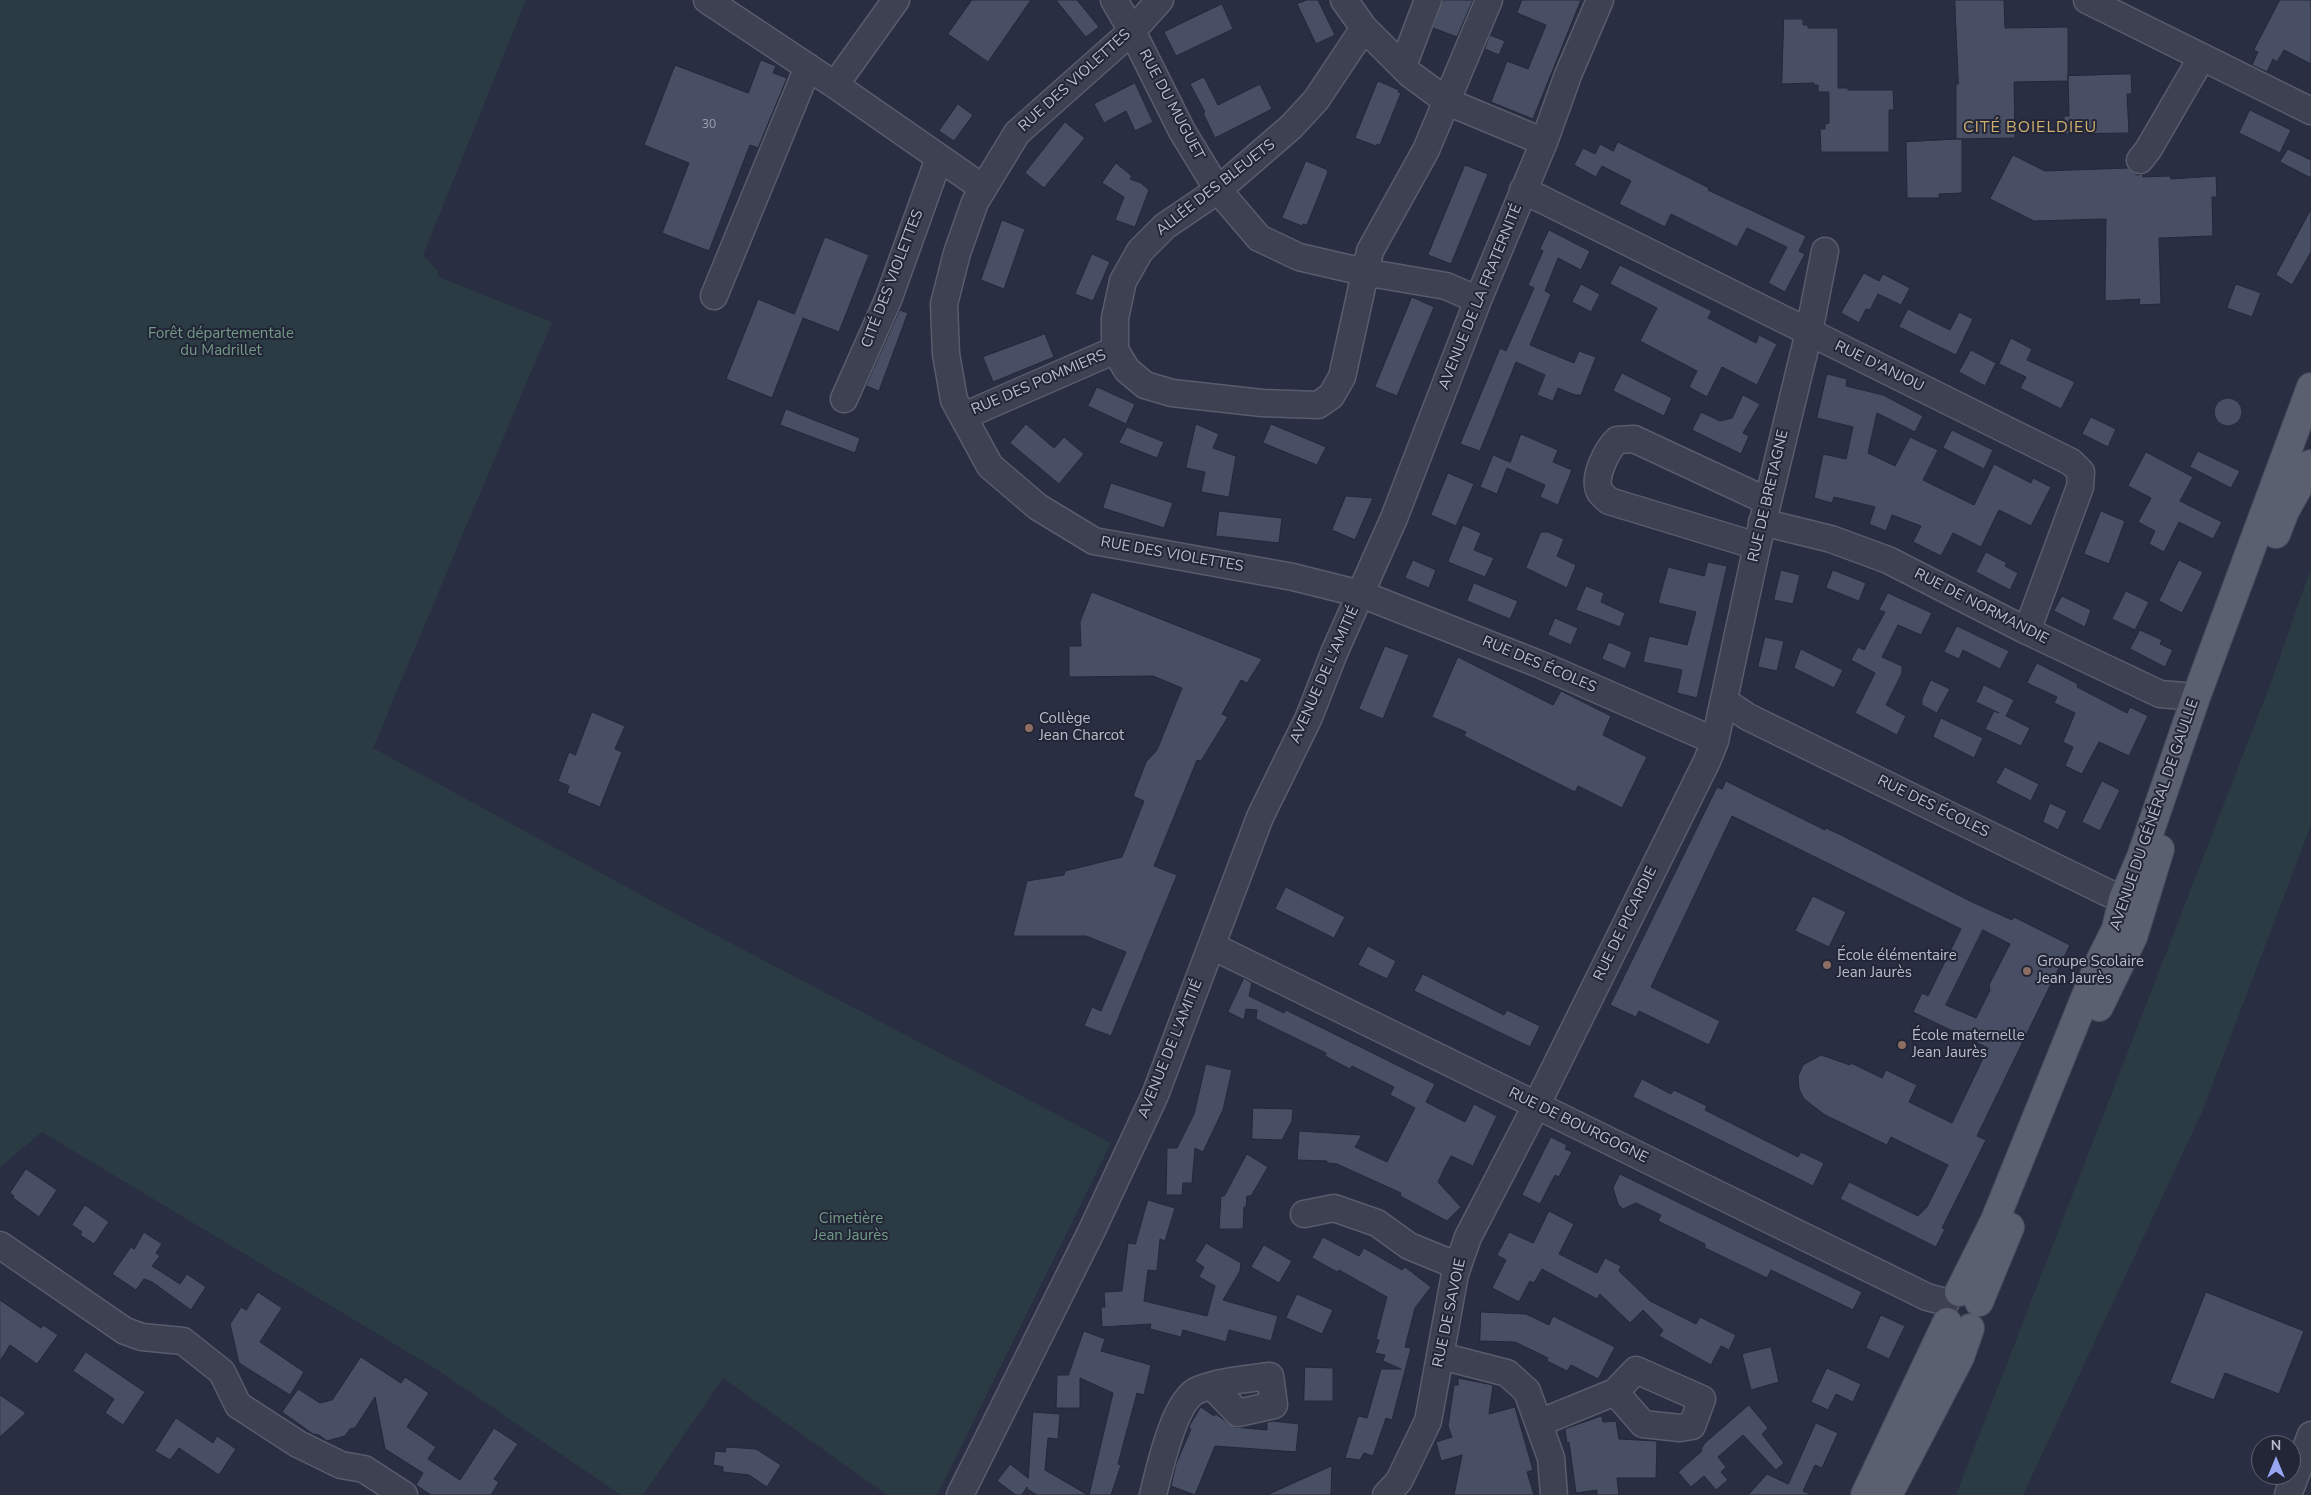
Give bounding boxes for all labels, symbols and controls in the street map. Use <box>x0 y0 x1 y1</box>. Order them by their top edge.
street label: RUE DES VIOLETTES <box>1015 26 1135 136</box>
street label: RUE DU MUGUET <box>1134 47 1208 163</box>
house number: 30 <box>702 118 716 132</box>
district label: CITÉ BOIELDIEU <box>1961 118 2099 138</box>
street label: ALLÉE DES BLEUETS <box>1153 136 1279 240</box>
street label: AVENUE DE LA FRATERNITÉ <box>1435 202 1527 392</box>
street label: CITÉ DES VIOLETTES <box>858 207 928 351</box>
park label: Forêt départementale du Madrillet <box>148 325 294 360</box>
street label: RUE D'ANJOU <box>1831 338 1927 396</box>
street label: RUE DES POMMIERS <box>969 346 1109 420</box>
street label: RUE DE BRETAGNE <box>1745 428 1793 564</box>
street label: RUE DES VIOLETTES <box>1099 534 1245 576</box>
street label: RUE DE NORMANDIE <box>1911 565 2051 649</box>
street label: AVENUE DE L'AMITIÉ <box>1287 604 1363 746</box>
street label: RUE DES ÉCOLES <box>1479 633 1599 697</box>
street label: AVENUE DU GÉNÉRAL DE GAULLE <box>2107 697 2203 933</box>
place label: Collège Jean Charcot <box>1039 710 1124 745</box>
marker: Collège Jean Charcot <box>1023 722 1035 734</box>
street label: RUE DES ÉCOLES <box>1874 772 1992 842</box>
street label: RUE DE PICARDIE <box>1590 864 1662 984</box>
place label: École élémentaire Jean Jaurès <box>1837 947 1957 982</box>
place label: Groupe Scolaire Jean Jaurès <box>2037 953 2144 988</box>
marker: École élémentaire Jean Jaurès <box>1821 959 1833 971</box>
marker: Groupe Scolaire Jean Jaurès <box>2021 965 2033 977</box>
street label: AVENUE DE L'AMITIÉ <box>1135 977 1207 1121</box>
place label: École maternelle Jean Jaurès <box>1912 1027 2025 1062</box>
marker: École maternelle Jean Jaurès <box>1896 1039 1908 1051</box>
street label: RUE DE BOURGOGNE <box>1505 1084 1651 1168</box>
park label: Cimetière Jean Jaurès <box>814 1210 888 1245</box>
street label: RUE DE SAVOIE <box>1430 1257 1470 1369</box>
north arrow <box>2251 1435 2301 1485</box>
text: N <box>2271 1436 2281 1455</box>

